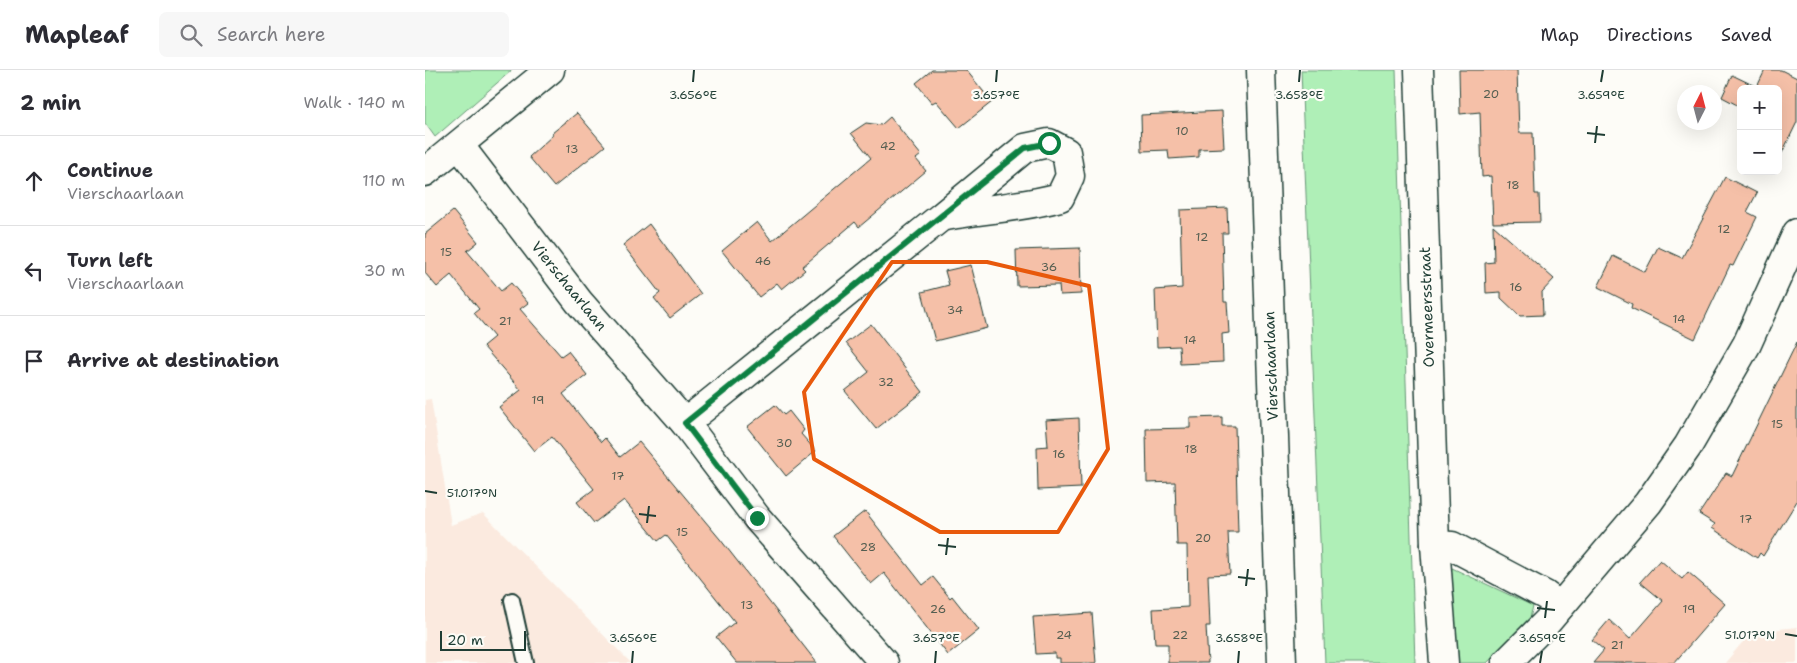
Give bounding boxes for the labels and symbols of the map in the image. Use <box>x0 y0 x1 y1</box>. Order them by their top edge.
north arrow <box>1677 85 1722 130</box>
house number: 20 <box>1483 86 1499 102</box>
text: 3.656°E <box>669 87 717 103</box>
text: 3.657°E <box>972 87 1020 103</box>
text: 3.658°E <box>1275 87 1323 103</box>
text: 3.659°E <box>1577 87 1625 103</box>
house number: 10 <box>1175 123 1189 139</box>
route start <box>1038 132 1061 155</box>
house number: 42 <box>880 138 896 154</box>
house number: 13 <box>566 141 578 157</box>
house number: 18 <box>1506 177 1520 193</box>
house number: 12 <box>1718 221 1730 237</box>
house number: 12 <box>1196 229 1208 245</box>
street label: Vierschaarlaan <box>527 237 611 335</box>
house number: 15 <box>440 244 452 260</box>
street label: Overmeersstraat <box>1415 246 1439 368</box>
house number: 46 <box>755 253 771 269</box>
house number: 36 <box>1041 259 1057 275</box>
house number: 16 <box>1509 279 1523 295</box>
house number: 34 <box>947 302 963 318</box>
street label: Vierschaarlaan <box>1259 311 1283 421</box>
house number: 14 <box>1673 311 1685 327</box>
house number: 21 <box>499 313 511 329</box>
house number: 14 <box>1184 332 1196 348</box>
house number: 32 <box>878 374 894 390</box>
house number: 19 <box>532 392 544 408</box>
house number: 15 <box>1771 416 1783 432</box>
house number: 30 <box>776 435 792 451</box>
house number: 18 <box>1184 441 1198 457</box>
house number: 16 <box>1052 446 1066 462</box>
house number: 17 <box>612 468 624 484</box>
text: 51.017°N <box>447 485 497 501</box>
route end <box>746 507 769 530</box>
house number: 17 <box>1740 511 1752 527</box>
house number: 15 <box>676 524 688 540</box>
house number: 20 <box>1195 530 1211 546</box>
house number: 28 <box>860 539 876 555</box>
house number: 13 <box>741 597 753 613</box>
house number: 26 <box>930 601 946 617</box>
house number: 19 <box>1683 601 1695 617</box>
house number: 24 <box>1056 627 1072 643</box>
house number: 22 <box>1172 627 1188 643</box>
text: 51.017°N <box>1725 627 1775 643</box>
scale bar <box>440 628 526 651</box>
text: 3.656°E <box>609 630 657 646</box>
text: 3.657°E <box>912 630 960 646</box>
text: 3.658°E <box>1215 630 1263 646</box>
text: 3.659°E <box>1518 630 1566 646</box>
house number: 21 <box>1611 637 1623 653</box>

